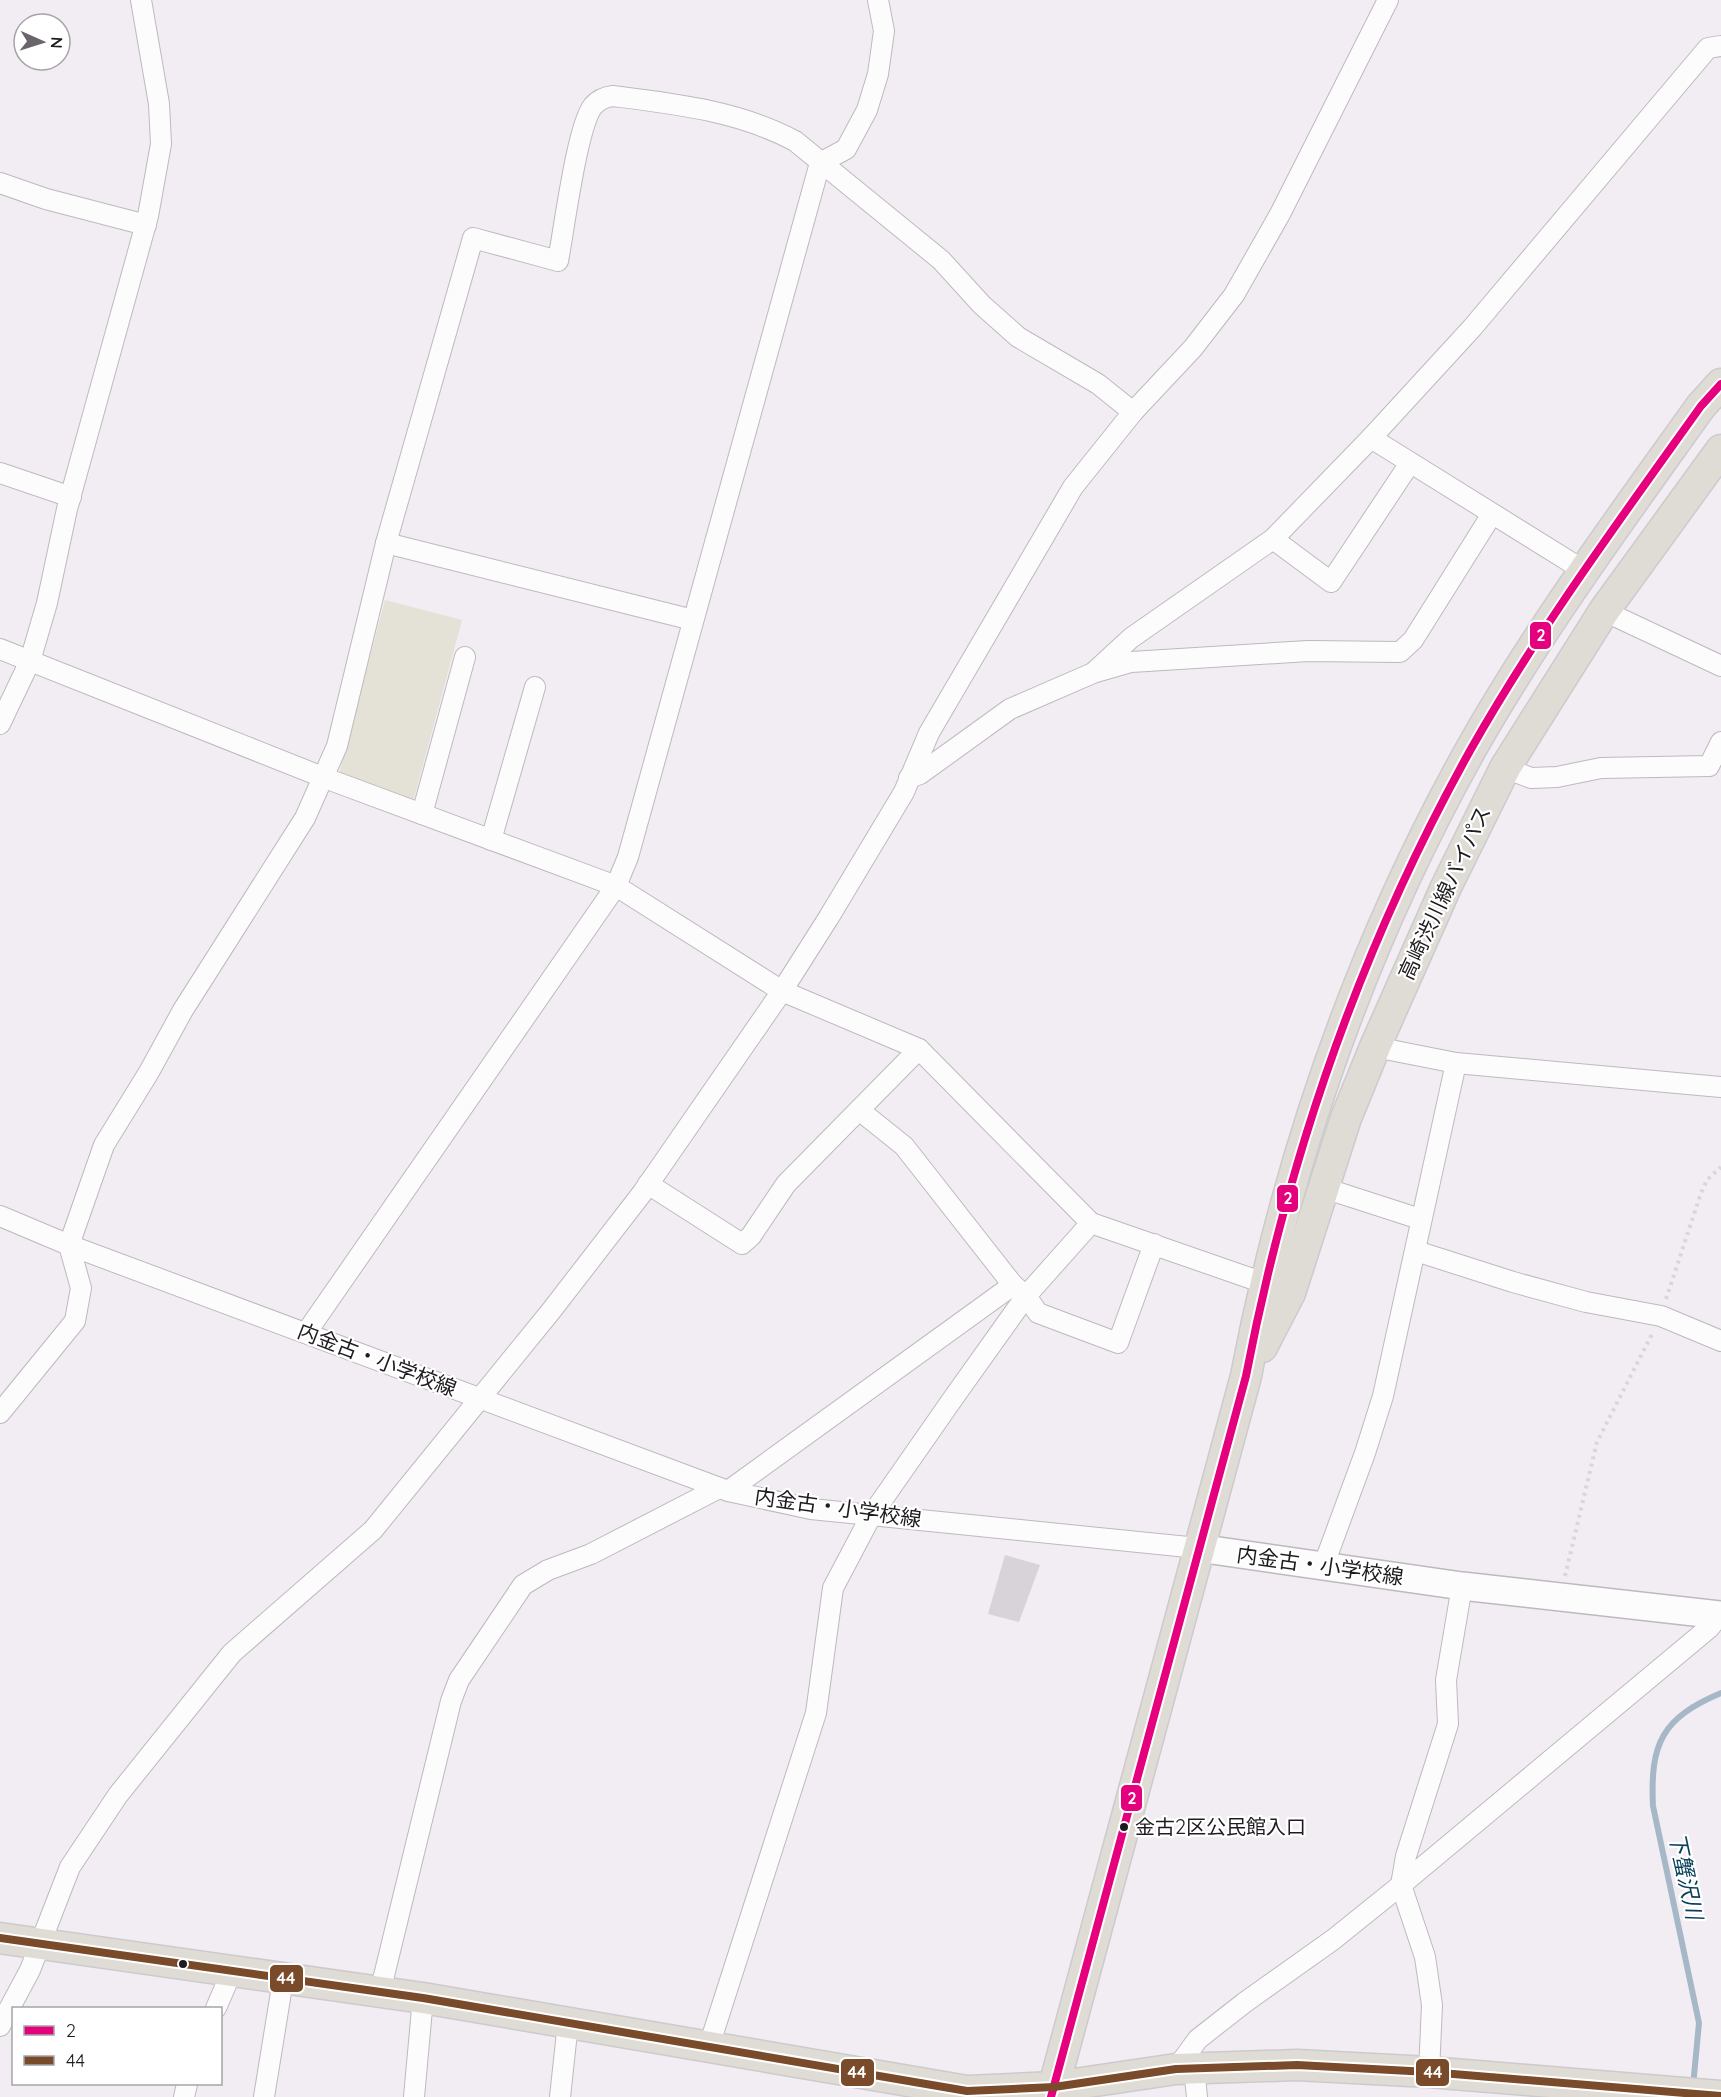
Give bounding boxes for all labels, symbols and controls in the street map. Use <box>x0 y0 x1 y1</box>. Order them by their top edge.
north arrow <box>12 12 72 72</box>
text: N <box>47 36 67 49</box>
line badge: 2 <box>1529 621 1552 650</box>
text: 2 <box>1536 625 1546 645</box>
street label: 高崎渋川線バイパス <box>1392 802 1496 984</box>
line badge: 2 <box>1276 1184 1299 1213</box>
text: 2 <box>1283 1188 1293 1208</box>
street label: 内金古・小学校線 <box>294 1317 460 1401</box>
street label: 内金古・小学校線 <box>753 1482 923 1532</box>
street label: 内金古・小学校線 <box>1235 1540 1405 1590</box>
line badge: 2 <box>1120 1784 1143 1812</box>
text: 2 <box>1127 1788 1137 1808</box>
place label: 金古2区公民館入口 <box>1135 1814 1306 1839</box>
marker: 金古2区公民館入口 <box>1118 1821 1130 1833</box>
water label: 下蟹沢川 <box>1663 1830 1709 1924</box>
unlabelled marker <box>177 1958 189 1970</box>
line badge: 44 <box>269 1964 304 1993</box>
text: 44 <box>277 1968 296 1988</box>
legend <box>12 2007 222 2085</box>
text: 2 <box>66 2019 76 2042</box>
text: 44 <box>66 2049 85 2072</box>
line badge: 44 <box>840 2058 875 2087</box>
line badge: 44 <box>1415 2058 1450 2087</box>
text: 44 <box>848 2062 867 2082</box>
text: 44 <box>1424 2062 1443 2082</box>

